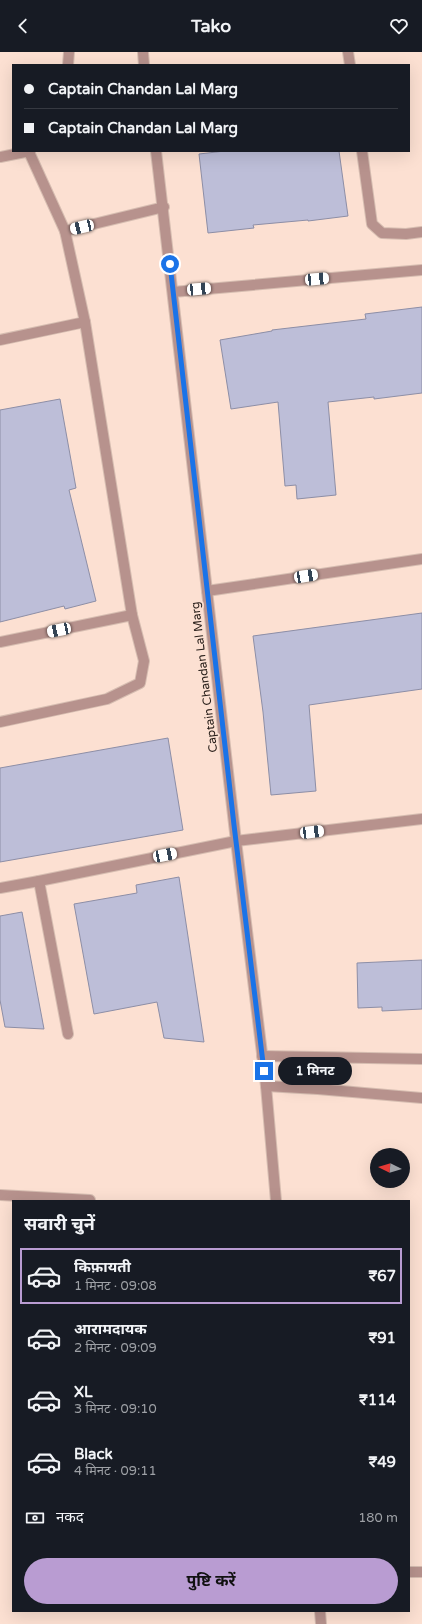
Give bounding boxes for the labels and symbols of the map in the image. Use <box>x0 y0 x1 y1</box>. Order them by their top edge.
car <box>69 218 95 236</box>
route start <box>161 255 179 273</box>
car <box>305 272 329 286</box>
car <box>187 282 211 296</box>
car <box>293 568 319 584</box>
street label: Captain Chandan Lal Marg <box>188 601 220 753</box>
car <box>46 622 72 638</box>
car <box>299 825 325 839</box>
car <box>152 847 178 863</box>
callout: 1 मिनट <box>278 1057 352 1085</box>
route end <box>255 1062 273 1080</box>
north arrow <box>370 1148 410 1188</box>

